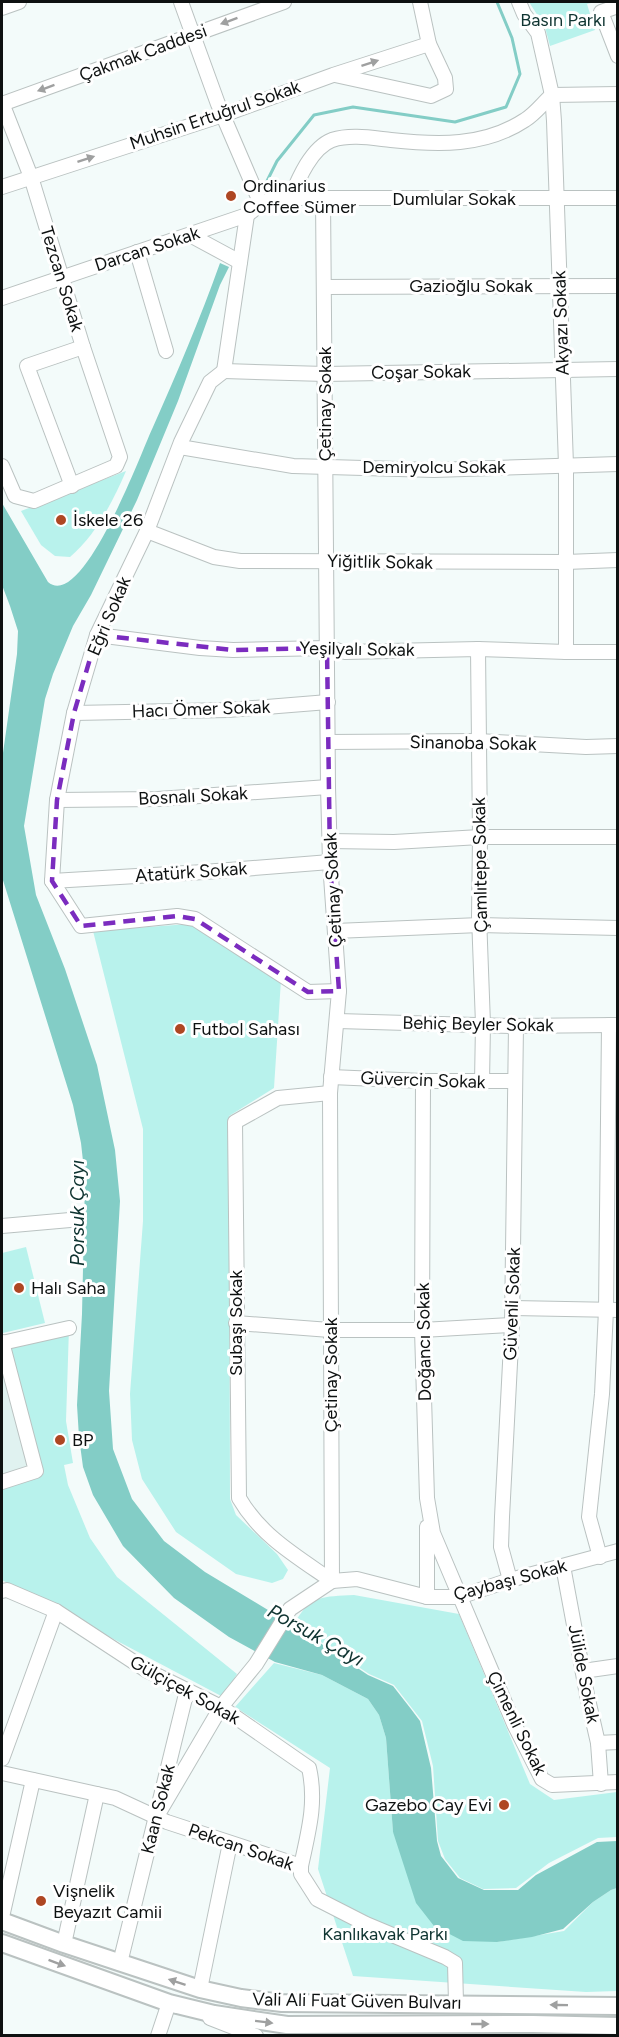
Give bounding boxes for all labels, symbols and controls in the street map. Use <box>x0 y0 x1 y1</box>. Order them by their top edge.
park label: Basın Parkı <box>520 9 606 31</box>
one-way arrow <box>220 17 238 27</box>
street label: Çakmak Caddesi <box>76 20 210 86</box>
one-way arrow <box>361 57 379 67</box>
street label: Muhsin Ertuğrul Sokak <box>127 75 303 155</box>
one-way arrow <box>37 84 55 94</box>
one-way arrow <box>77 154 95 163</box>
place label: Ordinarius Coffee Sümer <box>243 175 356 218</box>
street label: Dumlular Sokak <box>392 188 516 210</box>
marker: Ordinarius Coffee Sümer <box>224 189 238 203</box>
street label: Darcan Sokak <box>92 222 202 276</box>
street label: Tezcan Sokak <box>36 224 89 335</box>
street label: Akyazı Sokak <box>548 270 574 376</box>
street label: Gazioğlu Sokak <box>409 275 533 297</box>
street label: Çetinay Sokak <box>314 346 336 461</box>
street label: Coşar Sokak <box>371 360 471 384</box>
street label: Demiryolcu Sokak <box>362 456 506 478</box>
place label: İskele 26 <box>73 509 143 531</box>
marker: İskele 26 <box>54 513 68 527</box>
street label: Yiğitlik Sokak <box>327 550 433 574</box>
street label: Eğri Sokak <box>82 573 136 659</box>
street label: Yeşilyalı Sokak <box>299 637 415 661</box>
street label: Hacı Ömer Sokak <box>131 696 271 722</box>
street label: Sinanoba Sokak <box>409 731 537 755</box>
street label: Bosnalı Sokak <box>138 782 249 810</box>
street label: Çamlıtepe Sokak <box>468 797 492 933</box>
street label: Çetinay Sokak <box>319 832 347 948</box>
street label: Atatürk Sokak <box>134 857 248 887</box>
street label: Behiç Beyler Sokak <box>402 1012 554 1036</box>
place label: Futbol Sahası <box>192 1018 300 1040</box>
marker: Futbol Sahası <box>173 1022 187 1036</box>
street label: Güvercin Sokak <box>360 1067 486 1093</box>
water label: Porsuk Çayı <box>65 1160 89 1266</box>
street label: Güvenli Sokak <box>499 1247 525 1361</box>
street label: Subaşı Sokak <box>225 1270 247 1376</box>
place label: Halı Saha <box>31 1277 106 1299</box>
marker: Halı Saha <box>12 1281 26 1295</box>
street label: Doğancı Sokak <box>412 1282 436 1402</box>
street label: Çetinay Sokak <box>320 1317 342 1432</box>
place label: BP <box>72 1429 93 1451</box>
marker: BP <box>53 1433 67 1447</box>
street label: Çaybaşı Sokak <box>451 1554 569 1606</box>
water label: Porsuk Çayı <box>264 1599 368 1671</box>
street label: Jülide Sokak <box>564 1623 604 1726</box>
street label: Gülçiçek Sokak <box>126 1651 244 1729</box>
street label: Çimenli Sokak <box>482 1667 552 1779</box>
street label: Kaan Sokak <box>136 1762 180 1856</box>
place label: Gazebo Cay Evi <box>365 1794 492 1816</box>
marker: Gazebo Cay Evi <box>497 1798 511 1812</box>
street label: Pekcan Sokak <box>185 1819 297 1875</box>
place label: Vişnelik Beyazıt Camii <box>53 1880 162 1923</box>
marker: Vişnelik Beyazıt Camii <box>34 1894 48 1908</box>
park label: Kanlıkavak Parkı <box>322 1923 448 1945</box>
one-way arrow <box>48 1959 66 1969</box>
one-way arrow <box>168 1976 186 1986</box>
street label: Vali Ali Fuat Güven Bulvarı <box>252 1988 462 2014</box>
one-way arrow <box>550 2001 569 2010</box>
one-way arrow <box>254 2017 273 2026</box>
one-way arrow <box>470 2019 489 2029</box>

